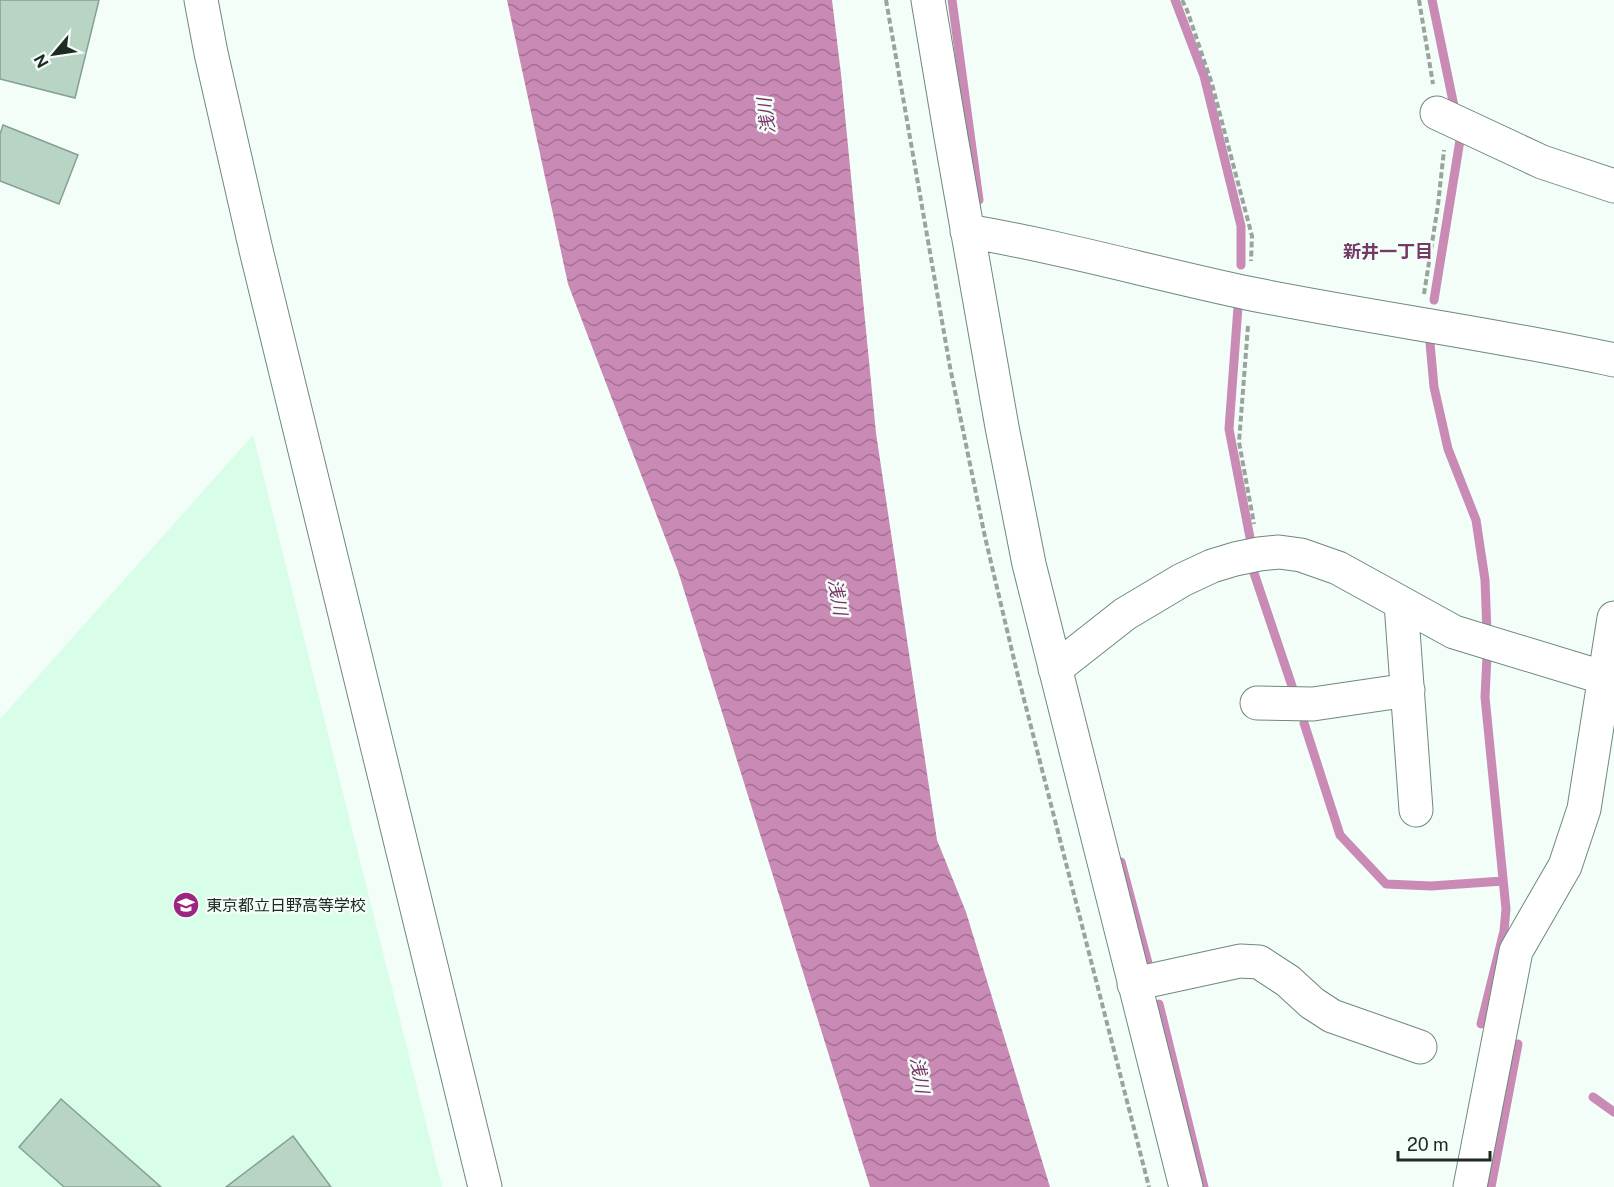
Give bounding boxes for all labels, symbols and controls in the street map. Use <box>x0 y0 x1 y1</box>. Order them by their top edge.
north arrow <box>24 24 84 84</box>
text: N <box>30 51 53 71</box>
water label: 浅川 <box>753 95 779 135</box>
district label: 新井一丁目 <box>1343 241 1433 262</box>
water label: 浅川 <box>825 577 852 619</box>
school or university icon: 東京都立日野高等学校 <box>171 890 201 920</box>
place label: 東京都立日野高等学校 <box>206 896 366 915</box>
water label: 浅川 <box>907 1055 934 1097</box>
scale bar <box>1398 1124 1490 1162</box>
text: 20 m <box>1407 1134 1449 1155</box>

